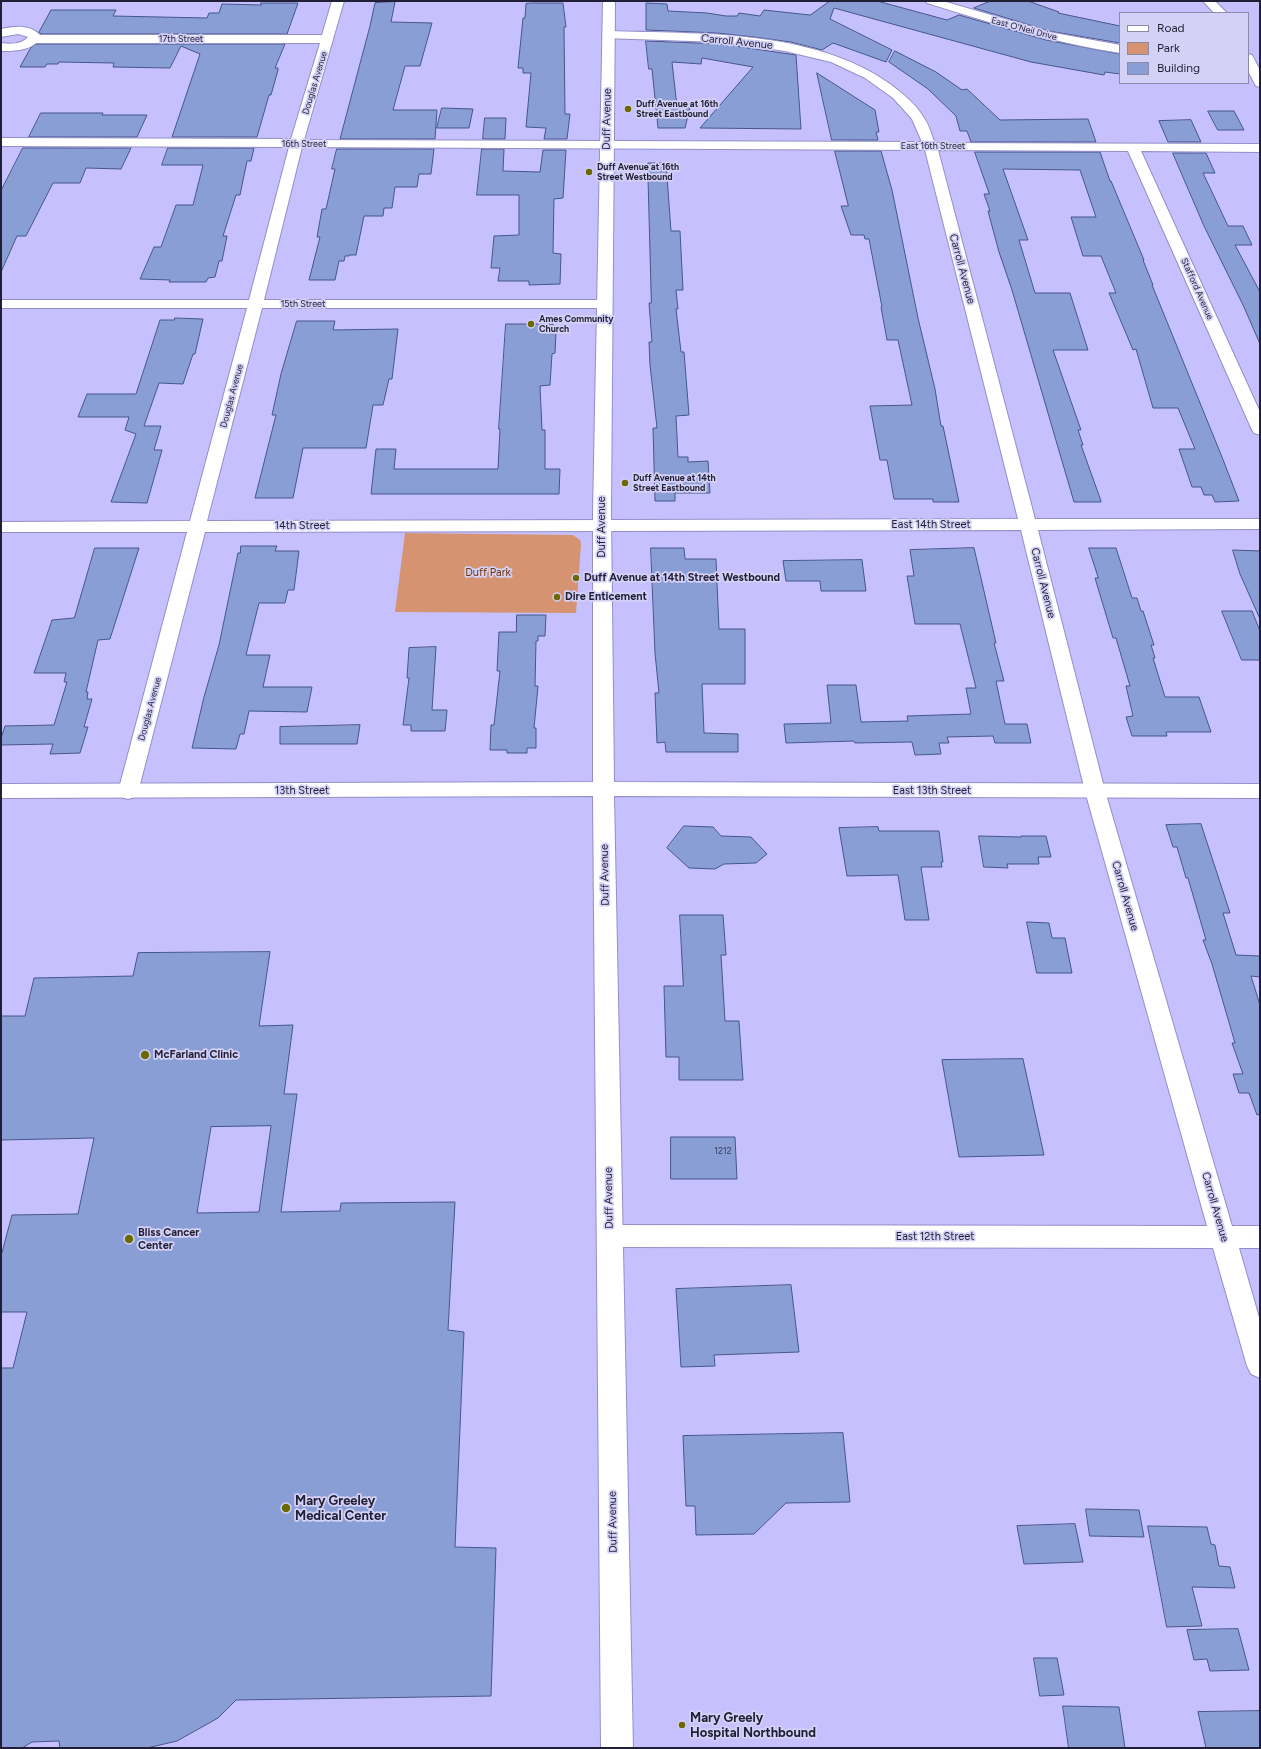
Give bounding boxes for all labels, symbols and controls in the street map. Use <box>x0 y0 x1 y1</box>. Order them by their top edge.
legend <box>1119 12 1249 84</box>
street label: East O'Neil Drive <box>990 15 1058 43</box>
text: Road <box>1157 21 1185 35</box>
street label: Carroll Avenue <box>700 32 774 52</box>
street label: 17th Street <box>159 34 203 44</box>
text: Park <box>1157 41 1180 55</box>
street label: Douglas Avenue <box>300 50 330 116</box>
text: Building <box>1157 61 1200 75</box>
street label: Duff Avenue <box>600 88 614 150</box>
place label: Duff Avenue at 16th Street Eastbound <box>636 99 718 120</box>
marker: Duff Avenue at 16th Street Eastbound <box>623 104 633 114</box>
street label: 16th Street <box>282 139 326 149</box>
street label: East 16th Street <box>901 141 965 151</box>
place label: Duff Avenue at 16th Street Westbound <box>597 162 679 183</box>
marker: Duff Avenue at 16th Street Westbound <box>584 167 594 177</box>
street label: Carroll Avenue <box>946 232 978 306</box>
street label: Stafford Avenue <box>1179 257 1215 321</box>
street label: 15th Street <box>281 299 325 309</box>
place label: Ames Community Church <box>539 314 613 335</box>
marker: Ames Community Church <box>526 319 536 329</box>
street label: Douglas Avenue <box>218 363 246 429</box>
place label: Duff Avenue at 14th Street Eastbound <box>633 473 716 494</box>
marker: Duff Avenue at 14th Street Eastbound <box>620 478 630 488</box>
street label: Duff Avenue <box>595 496 609 558</box>
street label: East 14th Street <box>891 518 971 532</box>
street label: 14th Street <box>274 519 330 533</box>
street label: Carroll Avenue <box>1028 546 1058 620</box>
park label: Duff Park <box>465 566 511 580</box>
place label: Duff Avenue at 14th Street Westbound <box>584 571 780 585</box>
marker: Duff Avenue at 14th Street Westbound <box>571 573 581 583</box>
place label: Dire Enticement <box>565 590 647 604</box>
marker: Dire Enticement <box>552 592 562 602</box>
street label: Douglas Avenue <box>136 676 164 742</box>
street label: 13th Street <box>275 784 329 798</box>
street label: East 13th Street <box>893 784 971 798</box>
street label: Duff Avenue <box>598 844 612 906</box>
street label: Carroll Avenue <box>1109 860 1141 932</box>
place label: McFarland Clinic <box>154 1048 238 1062</box>
marker: McFarland Clinic <box>139 1049 151 1061</box>
house number: 1212 <box>714 1146 732 1156</box>
street label: Duff Avenue <box>602 1167 616 1229</box>
street label: Carroll Avenue <box>1199 1171 1231 1243</box>
place label: Bliss Cancer Center <box>138 1226 200 1252</box>
street label: East 12th Street <box>896 1230 974 1244</box>
marker: Bliss Cancer Center <box>123 1233 135 1245</box>
street label: Duff Avenue <box>606 1491 620 1553</box>
place label: Mary Greeley Medical Center <box>295 1493 386 1524</box>
marker: Mary Greeley Medical Center <box>280 1502 292 1514</box>
place label: Mary Greely Hospital Northbound <box>690 1710 816 1741</box>
marker: Mary Greely Hospital Northbound <box>677 1720 687 1730</box>

